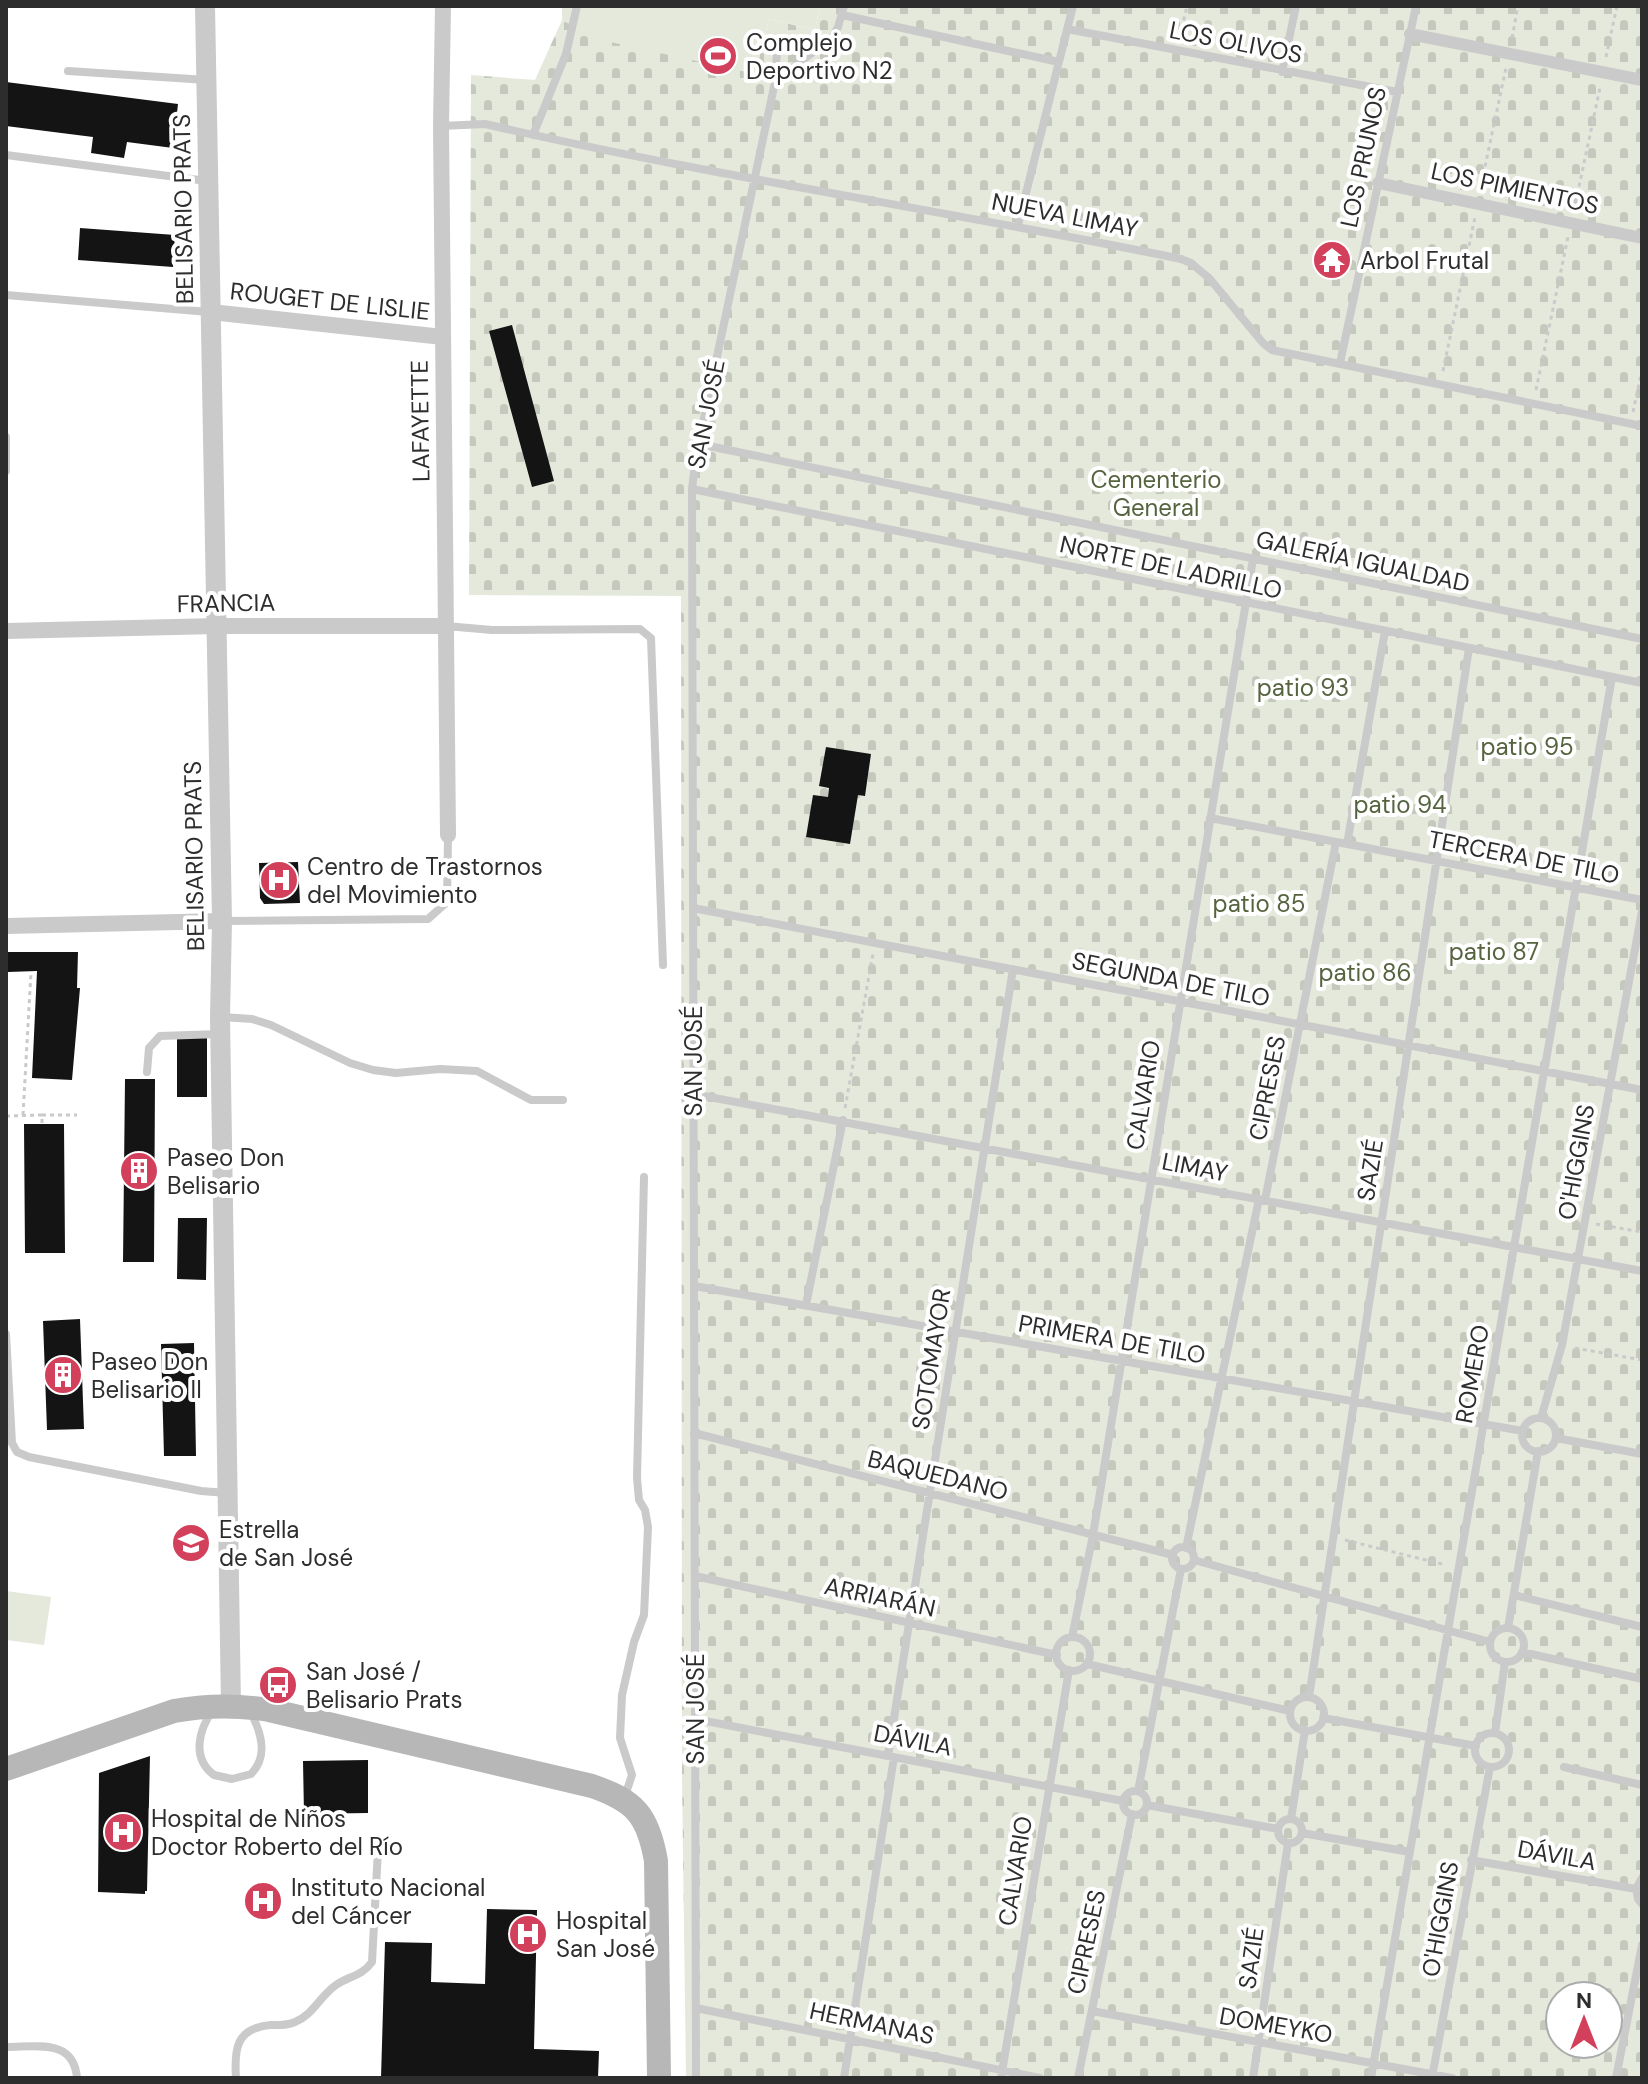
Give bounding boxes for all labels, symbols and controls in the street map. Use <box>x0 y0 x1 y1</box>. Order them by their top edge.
street label: LOS OLIVOS <box>1167 14 1305 70</box>
place label: Complejo Deportivo N2 <box>746 27 893 86</box>
sports icon: Complejo Deportivo N2 <box>697 35 739 77</box>
street label: LOS PRUNOS <box>1333 84 1393 230</box>
street label: BELISARIO PRATS <box>166 114 200 304</box>
street label: LOS PIMIENTOS <box>1428 155 1602 221</box>
street label: NUEVA LIMAY <box>989 186 1141 244</box>
temple icon: Arbol Frutal <box>1311 239 1353 281</box>
place label: Arbol Frutal <box>1360 245 1489 276</box>
street label: ROUGET DE LISLIE <box>229 275 431 327</box>
street label: SAN JOSÉ <box>680 357 732 471</box>
street label: LAFAYETTE <box>403 360 437 482</box>
park label: Cementerio General <box>1090 464 1222 523</box>
street label: GALERÍA IGUALDAD <box>1253 523 1473 599</box>
street label: NORTE DE LADRILLO <box>1057 528 1285 606</box>
street label: FRANCIA <box>177 587 276 619</box>
park label: patio 93 <box>1257 672 1349 703</box>
park label: patio 95 <box>1480 731 1574 762</box>
street label: BELISARIO PRATS <box>177 761 211 951</box>
park label: patio 94 <box>1353 789 1447 820</box>
street label: TERCERA DE TILO <box>1426 823 1622 891</box>
place label: Centro de Trastornos del Movimiento <box>307 851 543 910</box>
hospital icon: Centro de Trastornos del Movimiento <box>258 859 300 901</box>
park label: patio 85 <box>1213 888 1305 919</box>
park label: patio 87 <box>1449 936 1539 967</box>
street label: SEGUNDA DE TILO <box>1069 945 1273 1013</box>
park label: patio 86 <box>1318 957 1412 988</box>
street label: SAN JOSÉ <box>678 1006 709 1116</box>
street label: CIPRESES <box>1242 1033 1292 1143</box>
street label: CALVARIO <box>1119 1038 1167 1152</box>
street label: O'HIGGINS <box>1551 1102 1601 1222</box>
street label: SAZIÉ <box>1350 1137 1390 1203</box>
place label: Paseo Don Belisario <box>167 1142 284 1201</box>
street label: LIMAY <box>1159 1145 1231 1189</box>
building icon: Paseo Don Belisario <box>118 1150 160 1192</box>
street label: SOTOMAYOR <box>905 1286 957 1432</box>
street label: PRIMERA DE TILO <box>1016 1307 1208 1371</box>
street label: ROMERO <box>1448 1322 1496 1426</box>
place label: Paseo Don Belisario II <box>91 1346 208 1405</box>
building icon: Paseo Don Belisario II <box>42 1354 84 1396</box>
street label: BAQUEDANO <box>865 1443 1011 1507</box>
place label: Estrella de San José <box>219 1514 353 1573</box>
school or university icon: Estrella de San José <box>170 1522 212 1564</box>
street label: ARRIARÁN <box>822 1570 938 1624</box>
street label: SAN JOSÉ <box>680 1654 711 1764</box>
place label: San José / Belisario Prats <box>306 1656 463 1715</box>
bus stop icon: San José / Belisario Prats <box>257 1664 299 1706</box>
street label: DÁVILA <box>871 1717 955 1763</box>
place label: Hospital de Niños Doctor Roberto del Río <box>151 1803 403 1862</box>
hospital icon: Hospital de Niños Doctor Roberto del Río <box>102 1811 144 1853</box>
street label: CALVARIO <box>991 1814 1039 1928</box>
street label: DÁVILA <box>1515 1833 1599 1877</box>
street label: O'HIGGINS <box>1415 1859 1465 1979</box>
place label: Instituto Nacional del Cáncer <box>291 1872 485 1931</box>
hospital icon: Instituto Nacional del Cáncer <box>242 1880 284 1922</box>
street label: CIPRESES <box>1060 1887 1112 1997</box>
place label: Hospital San José <box>556 1905 655 1964</box>
hospital icon: Hospital San José <box>507 1913 549 1955</box>
street label: SAZIÉ <box>1231 1925 1271 1991</box>
north arrow <box>1544 1980 1624 2060</box>
text: N <box>1576 1986 1592 2015</box>
street label: HERMANAS <box>807 1995 937 2051</box>
street label: DOMEYKO <box>1217 2000 1335 2050</box>

